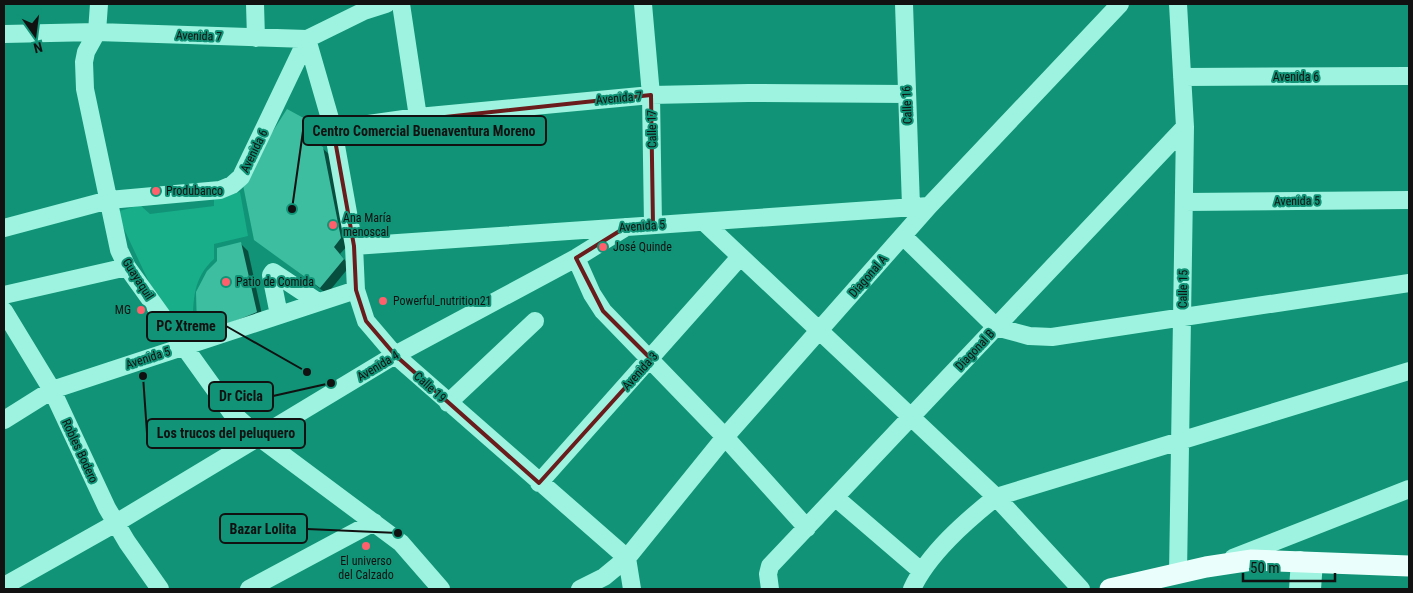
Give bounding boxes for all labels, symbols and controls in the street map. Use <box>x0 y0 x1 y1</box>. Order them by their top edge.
north arrow <box>10 10 60 60</box>
street label: Avenida 7 <box>176 28 222 44</box>
text: N <box>32 39 44 56</box>
street label: Avenida 6 <box>1273 70 1319 84</box>
street label: Calle 16 <box>899 86 915 124</box>
street label: Avenida 7 <box>595 89 643 107</box>
street label: Calle 17 <box>645 110 659 148</box>
callout: Centro Comercial Buenaventura Moreno <box>303 116 546 145</box>
text: Centro Comercial Buenaventura Moreno <box>313 123 536 139</box>
street label: Avenida 6 <box>238 127 270 175</box>
place label: Produbanco <box>166 184 223 198</box>
marker: Produbanco <box>150 185 162 197</box>
street label: Avenida 5 <box>1274 194 1320 208</box>
place label: Ana María menoscal <box>343 211 392 239</box>
street label: Avenida 5 <box>618 217 666 235</box>
marker: Ana María menoscal <box>327 219 339 231</box>
place label: José Quinde <box>613 240 672 254</box>
marker: José Quinde <box>597 241 609 253</box>
street label: Diagonal A <box>846 252 890 300</box>
street label: Guayaquil <box>119 256 157 302</box>
street label: Calle 15 <box>1176 270 1190 308</box>
place label: Patio de Comida <box>236 275 314 289</box>
marker: Patio de Comida <box>220 276 232 288</box>
place label: Powerful_nutrition21 <box>393 294 492 308</box>
marker: Powerful_nutrition21 <box>377 295 389 307</box>
place label: MG <box>115 303 131 317</box>
marker: MG <box>135 304 147 316</box>
callout: PC Xtreme <box>147 312 226 341</box>
text: PC Xtreme <box>156 318 216 334</box>
street label: Diagonal B <box>953 327 997 373</box>
street label: Avenida 5 <box>124 344 172 372</box>
street label: Avenida 4 <box>355 348 401 384</box>
street label: Avenida 3 <box>619 349 661 393</box>
street label: Calle 19 <box>411 369 449 405</box>
callout: Dr Cicla <box>209 382 273 411</box>
text: Dr Cicla <box>219 388 263 404</box>
street label: Robles Bodero <box>59 417 101 485</box>
callout: Los trucos del peluquero <box>147 419 305 448</box>
text: Los trucos del peluquero <box>157 425 295 441</box>
callout: Bazar Lolita <box>220 514 307 543</box>
text: Bazar Lolita <box>230 521 297 537</box>
marker: El universo del Calzado <box>360 540 372 552</box>
scale bar <box>1243 550 1336 582</box>
place label: El universo del Calzado <box>338 554 394 582</box>
text: 50 m <box>1250 559 1280 577</box>

